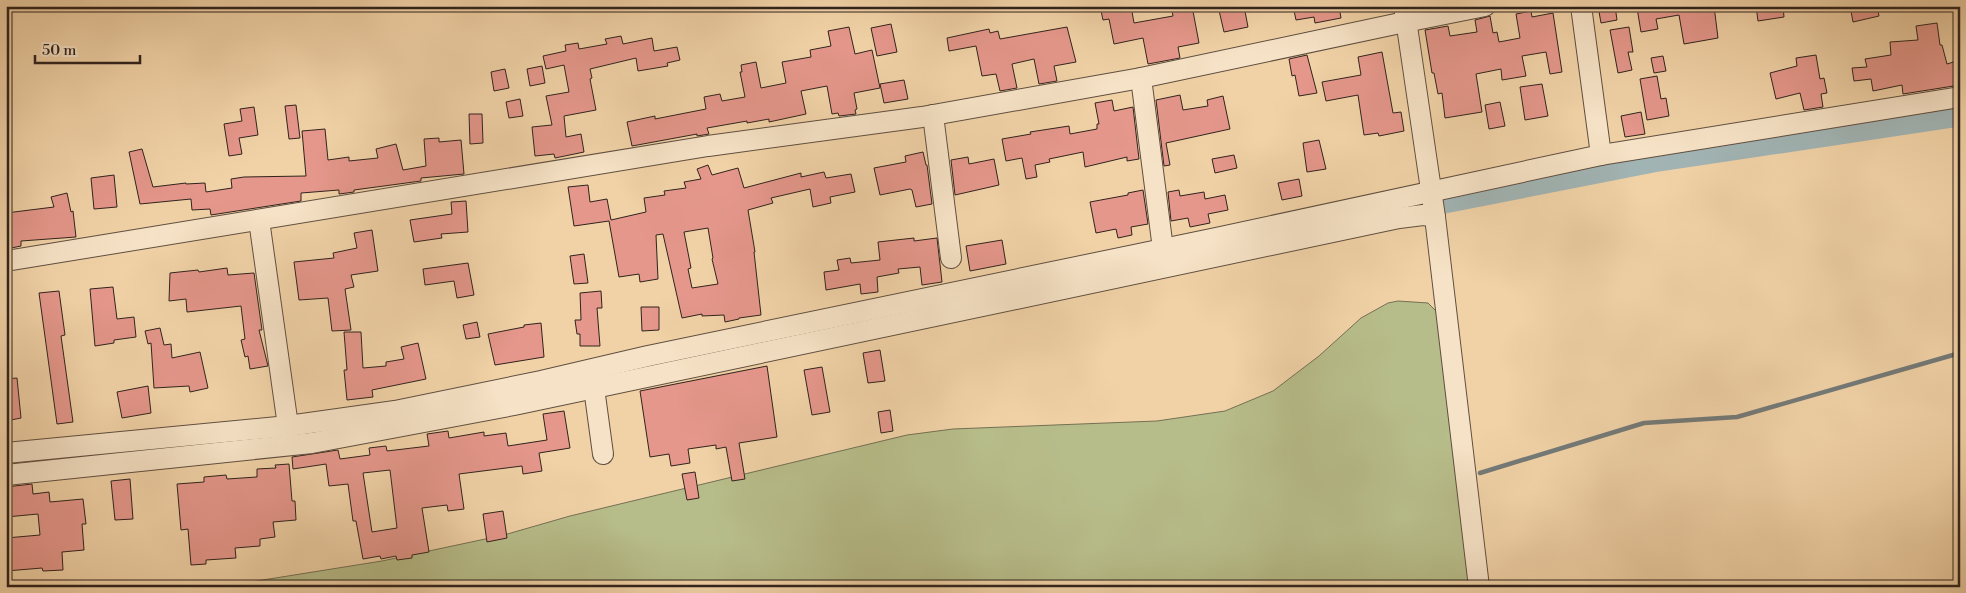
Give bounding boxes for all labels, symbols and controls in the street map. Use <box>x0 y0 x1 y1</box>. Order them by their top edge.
scale bar <box>35 32 140 64</box>
text: 50 m <box>42 41 76 60</box>

